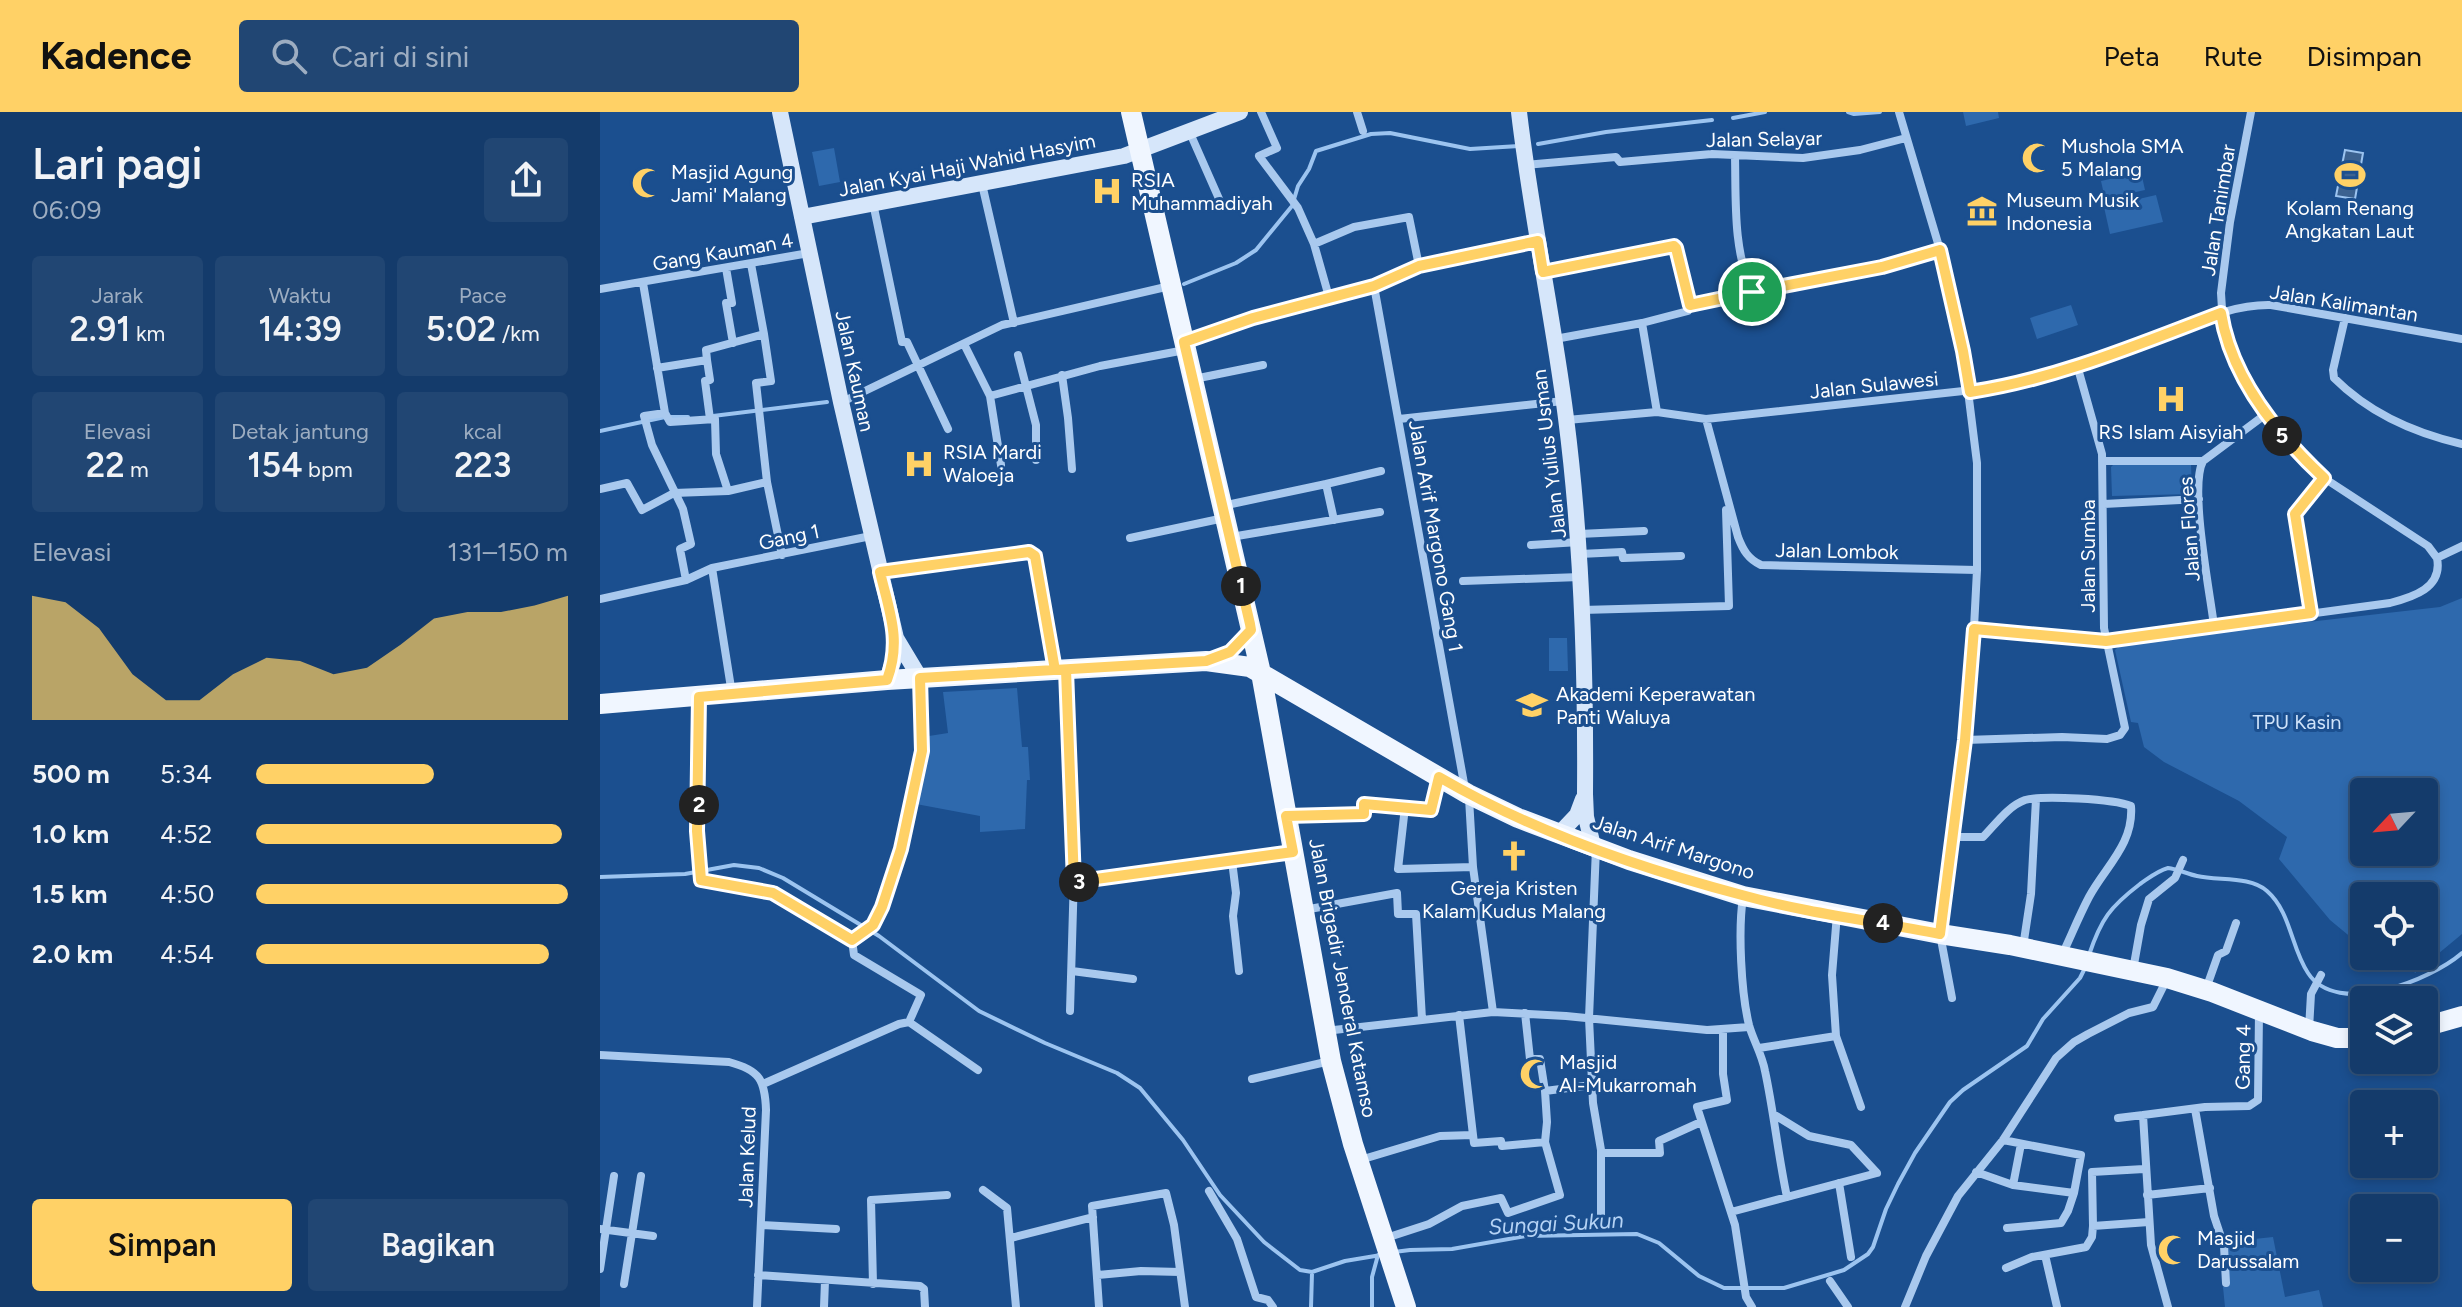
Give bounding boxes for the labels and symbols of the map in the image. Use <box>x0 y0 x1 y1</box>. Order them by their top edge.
street label: Jalan Selayar <box>1706 126 1822 152</box>
street label: Jalan Kyai Haji Wahid Hasyim <box>836 128 1098 202</box>
place label: Mushola SMA 5 Malang <box>2061 134 2184 181</box>
mosque icon: Mushola SMA 5 Malang <box>2020 141 2054 175</box>
street label: Jalan Tanimbar <box>2196 142 2240 277</box>
sports icon: Kolam Renang Angkatan Laut <box>2333 158 2367 192</box>
place label: Masjid Agung Jami' Malang <box>671 160 793 207</box>
mosque icon: Masjid Agung Jami' Malang <box>630 166 664 200</box>
place label: RSIA Muhammadiyah <box>1131 168 1273 215</box>
hospital icon: RSIA Muhammadiyah <box>1090 174 1124 208</box>
place label: Museum Musik Indonesia <box>2006 188 2139 235</box>
museum icon: Museum Musik Indonesia <box>1965 194 1999 228</box>
place label: Kolam Renang Angkatan Laut <box>2285 196 2415 243</box>
street label: Gang Kauman 4 <box>651 228 795 276</box>
pin <box>1718 258 1786 326</box>
street label: Jalan Kalimantan <box>2268 279 2420 327</box>
street label: Jalan Kauman <box>830 308 880 434</box>
street label: Jalan Sulawesi <box>1808 366 1940 404</box>
street label: Jalan Yulius Usman <box>1527 368 1571 540</box>
hospital icon: RS Islam Aisyiah <box>2154 382 2188 416</box>
pin: 5 <box>2262 416 2302 456</box>
street label: Jalan Arif Margono Gang 1 <box>1404 418 1468 654</box>
place label: RS Islam Aisyiah <box>2098 420 2244 444</box>
place label: RSIA Mardi Waloeja <box>943 440 1042 487</box>
hospital icon: RSIA Mardi Waloeja <box>902 447 936 481</box>
street label: Jalan Flores <box>2173 476 2205 582</box>
street label: Jalan Sumba <box>2076 499 2100 613</box>
street label: Gang 1 <box>756 519 822 555</box>
street label: Jalan Lombok <box>1775 538 1899 564</box>
pin: 1 <box>1221 566 1261 606</box>
place label: Akademi Keperawatan Panti Waluya <box>1556 682 1755 729</box>
school or university icon: Akademi Keperawatan Panti Waluya <box>1515 688 1549 722</box>
park label: TPU Kasin <box>2252 710 2342 734</box>
north arrow <box>2350 778 2438 866</box>
pin: 2 <box>679 785 719 825</box>
street label: Jalan Arif Margono <box>1590 810 1758 884</box>
street label: Jalan Brigadir Jenderal Katamso <box>1304 836 1382 1120</box>
church icon: Gereja Kristen Kalam Kudus Malang <box>1497 839 1531 873</box>
pin: 3 <box>1059 862 1099 902</box>
place label: Gereja Kristen Kalam Kudus Malang <box>1422 876 1606 923</box>
pin: 4 <box>1863 903 1903 943</box>
street label: Gang 4 <box>2230 1024 2256 1090</box>
place label: Masjid Al-Mukarromah <box>1559 1050 1697 1097</box>
mosque icon: Masjid Al-Mukarromah <box>1518 1057 1552 1091</box>
street label: Jalan Kelud <box>733 1106 761 1208</box>
water label: Sungai Sukun <box>1488 1206 1624 1241</box>
place label: Masjid Darussalam <box>2197 1226 2299 1273</box>
mosque icon: Masjid Darussalam <box>2156 1233 2190 1267</box>

